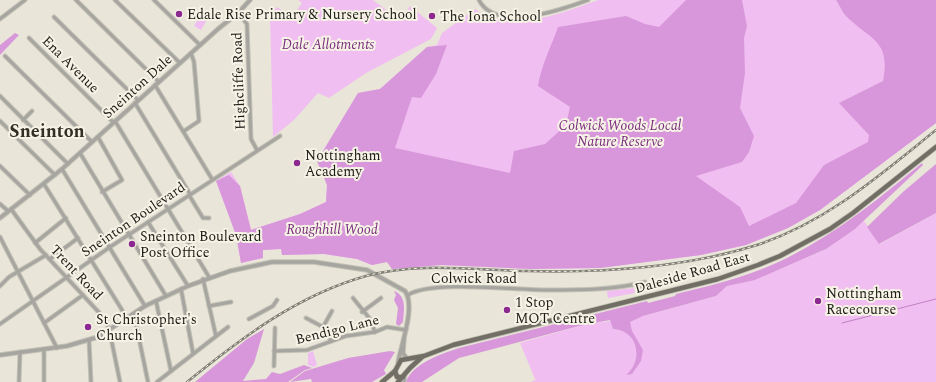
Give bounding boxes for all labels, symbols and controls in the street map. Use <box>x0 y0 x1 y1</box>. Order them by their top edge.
place label: Edale Rise Primary & Nursery School <box>187 4 417 25</box>
place label: The Iona School <box>440 6 541 27</box>
marker: Edale Rise Primary & Nursery School <box>174 9 184 19</box>
marker: The Iona School <box>427 11 437 21</box>
street label: Ena Avenue <box>37 31 104 98</box>
street label: Highcliffe Road <box>226 31 251 130</box>
park label: Dale Allotments <box>282 34 374 55</box>
street label: Sneinton Dale <box>98 49 177 123</box>
park label: Colwick Woods Local Nature Reserve <box>559 115 682 152</box>
district label: Sneinton <box>9 118 85 145</box>
place label: Nottingham Academy <box>305 145 381 182</box>
marker: Nottingham Academy <box>292 158 302 168</box>
street label: Sneinton Boulevard <box>77 177 190 262</box>
park label: Roughhill Wood <box>286 219 378 240</box>
place label: Sneinton Boulevard Post Office <box>140 226 262 263</box>
marker: Sneinton Boulevard Post Office <box>127 239 137 249</box>
street label: Trent Road <box>45 240 108 305</box>
street label: Daleside Road East <box>632 246 752 299</box>
street label: Colwick Road <box>431 268 517 289</box>
place label: Nottingham Racecourse <box>826 283 902 320</box>
place label: 1 Stop MOT Centre <box>515 292 595 329</box>
marker: Nottingham Racecourse <box>813 296 823 306</box>
marker: 1 Stop MOT Centre <box>502 305 512 315</box>
place label: St Christopher's Church <box>96 309 197 346</box>
street label: Bendigo Lane <box>293 309 381 350</box>
marker: St Christopher's Church <box>83 322 93 332</box>

